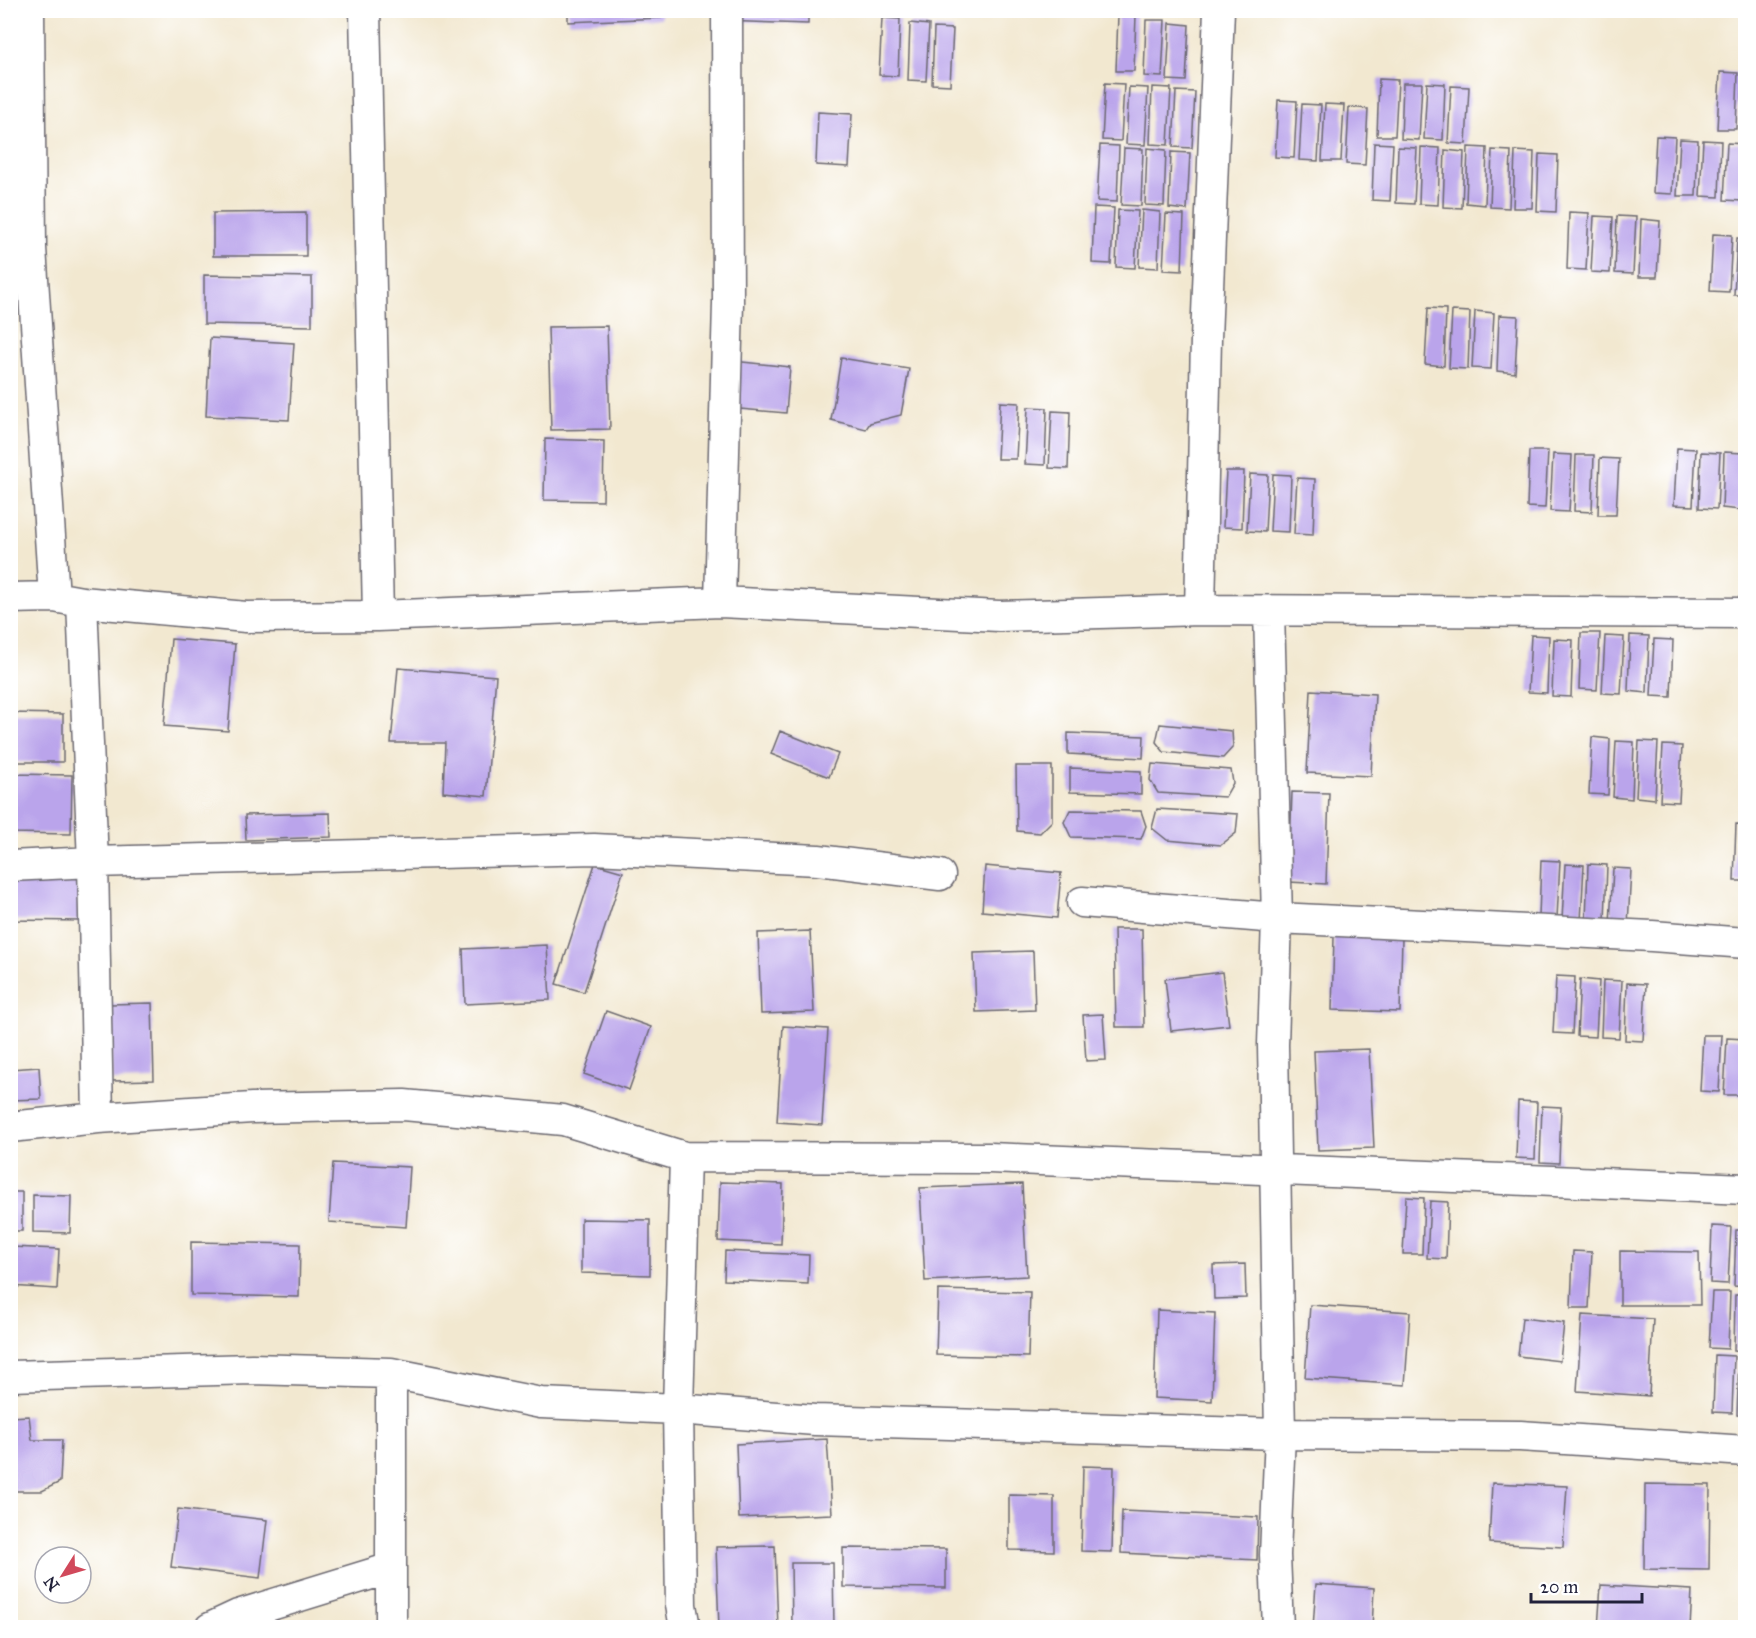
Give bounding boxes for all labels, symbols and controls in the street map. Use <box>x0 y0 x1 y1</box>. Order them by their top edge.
north arrow <box>33 1545 93 1605</box>
scale bar <box>1531 1566 1642 1604</box>
text: N <box>39 1572 63 1595</box>
text: 20 m <box>1540 1576 1578 1598</box>

